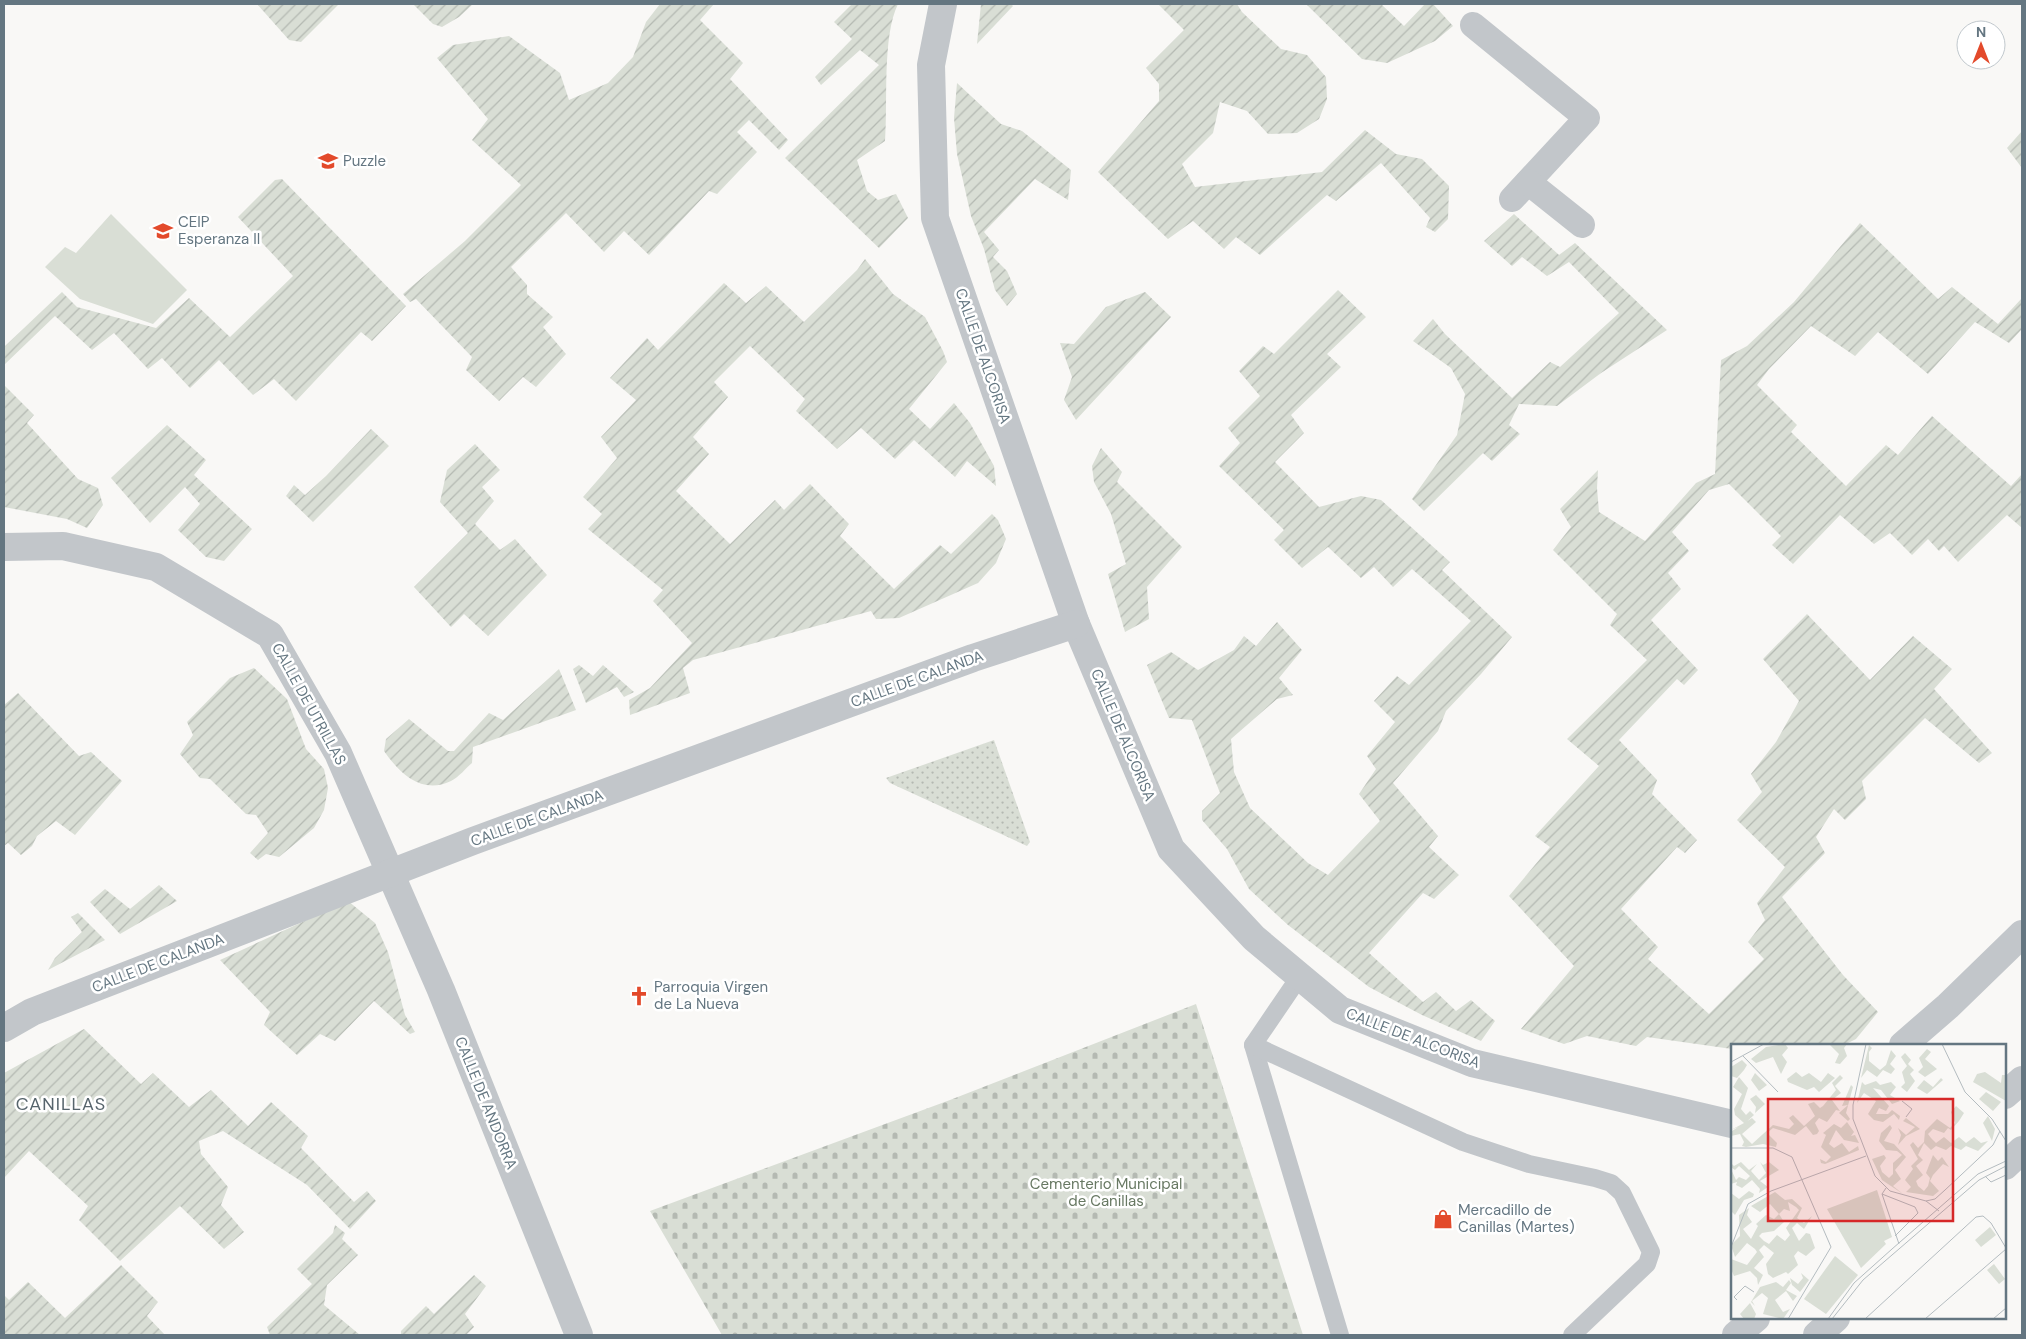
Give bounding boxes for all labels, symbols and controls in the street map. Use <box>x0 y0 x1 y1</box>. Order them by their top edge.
north arrow <box>1956 20 2006 70</box>
text: N <box>1976 23 1986 41</box>
school or university icon: Puzzle <box>317 150 339 172</box>
place label: Puzzle <box>343 151 386 171</box>
place label: CEIP Esperanza II <box>178 212 260 249</box>
school or university icon: CEIP Esperanza II <box>152 220 174 242</box>
street label: CALLE DE ALCORISA <box>950 286 1016 426</box>
street label: CALLE DE UTRILLAS <box>267 639 351 769</box>
street label: CALLE DE CALANDA <box>848 646 986 712</box>
street label: CALLE DE ALCORISA <box>1086 666 1160 804</box>
street label: CALLE DE CALANDA <box>468 785 606 851</box>
street label: CALLE DE CALANDA <box>89 929 227 997</box>
place label: Parroquia Virgen de La Nueva <box>654 977 768 1014</box>
church icon: Parroquia Virgen de La Nueva <box>628 985 650 1007</box>
street label: CALLE DE ALCORISA <box>1343 1003 1483 1073</box>
street label: CALLE DE ANDORRA <box>450 1034 522 1172</box>
inset map <box>1731 1044 2006 1319</box>
district label: CANILLAS <box>16 1092 106 1116</box>
park label: Cementerio Municipal de Canillas <box>1030 1174 1182 1211</box>
place label: Mercadillo de Canillas (Martes) <box>1458 1200 1575 1237</box>
shop icon: Mercadillo de Canillas (Martes) <box>1432 1208 1454 1230</box>

